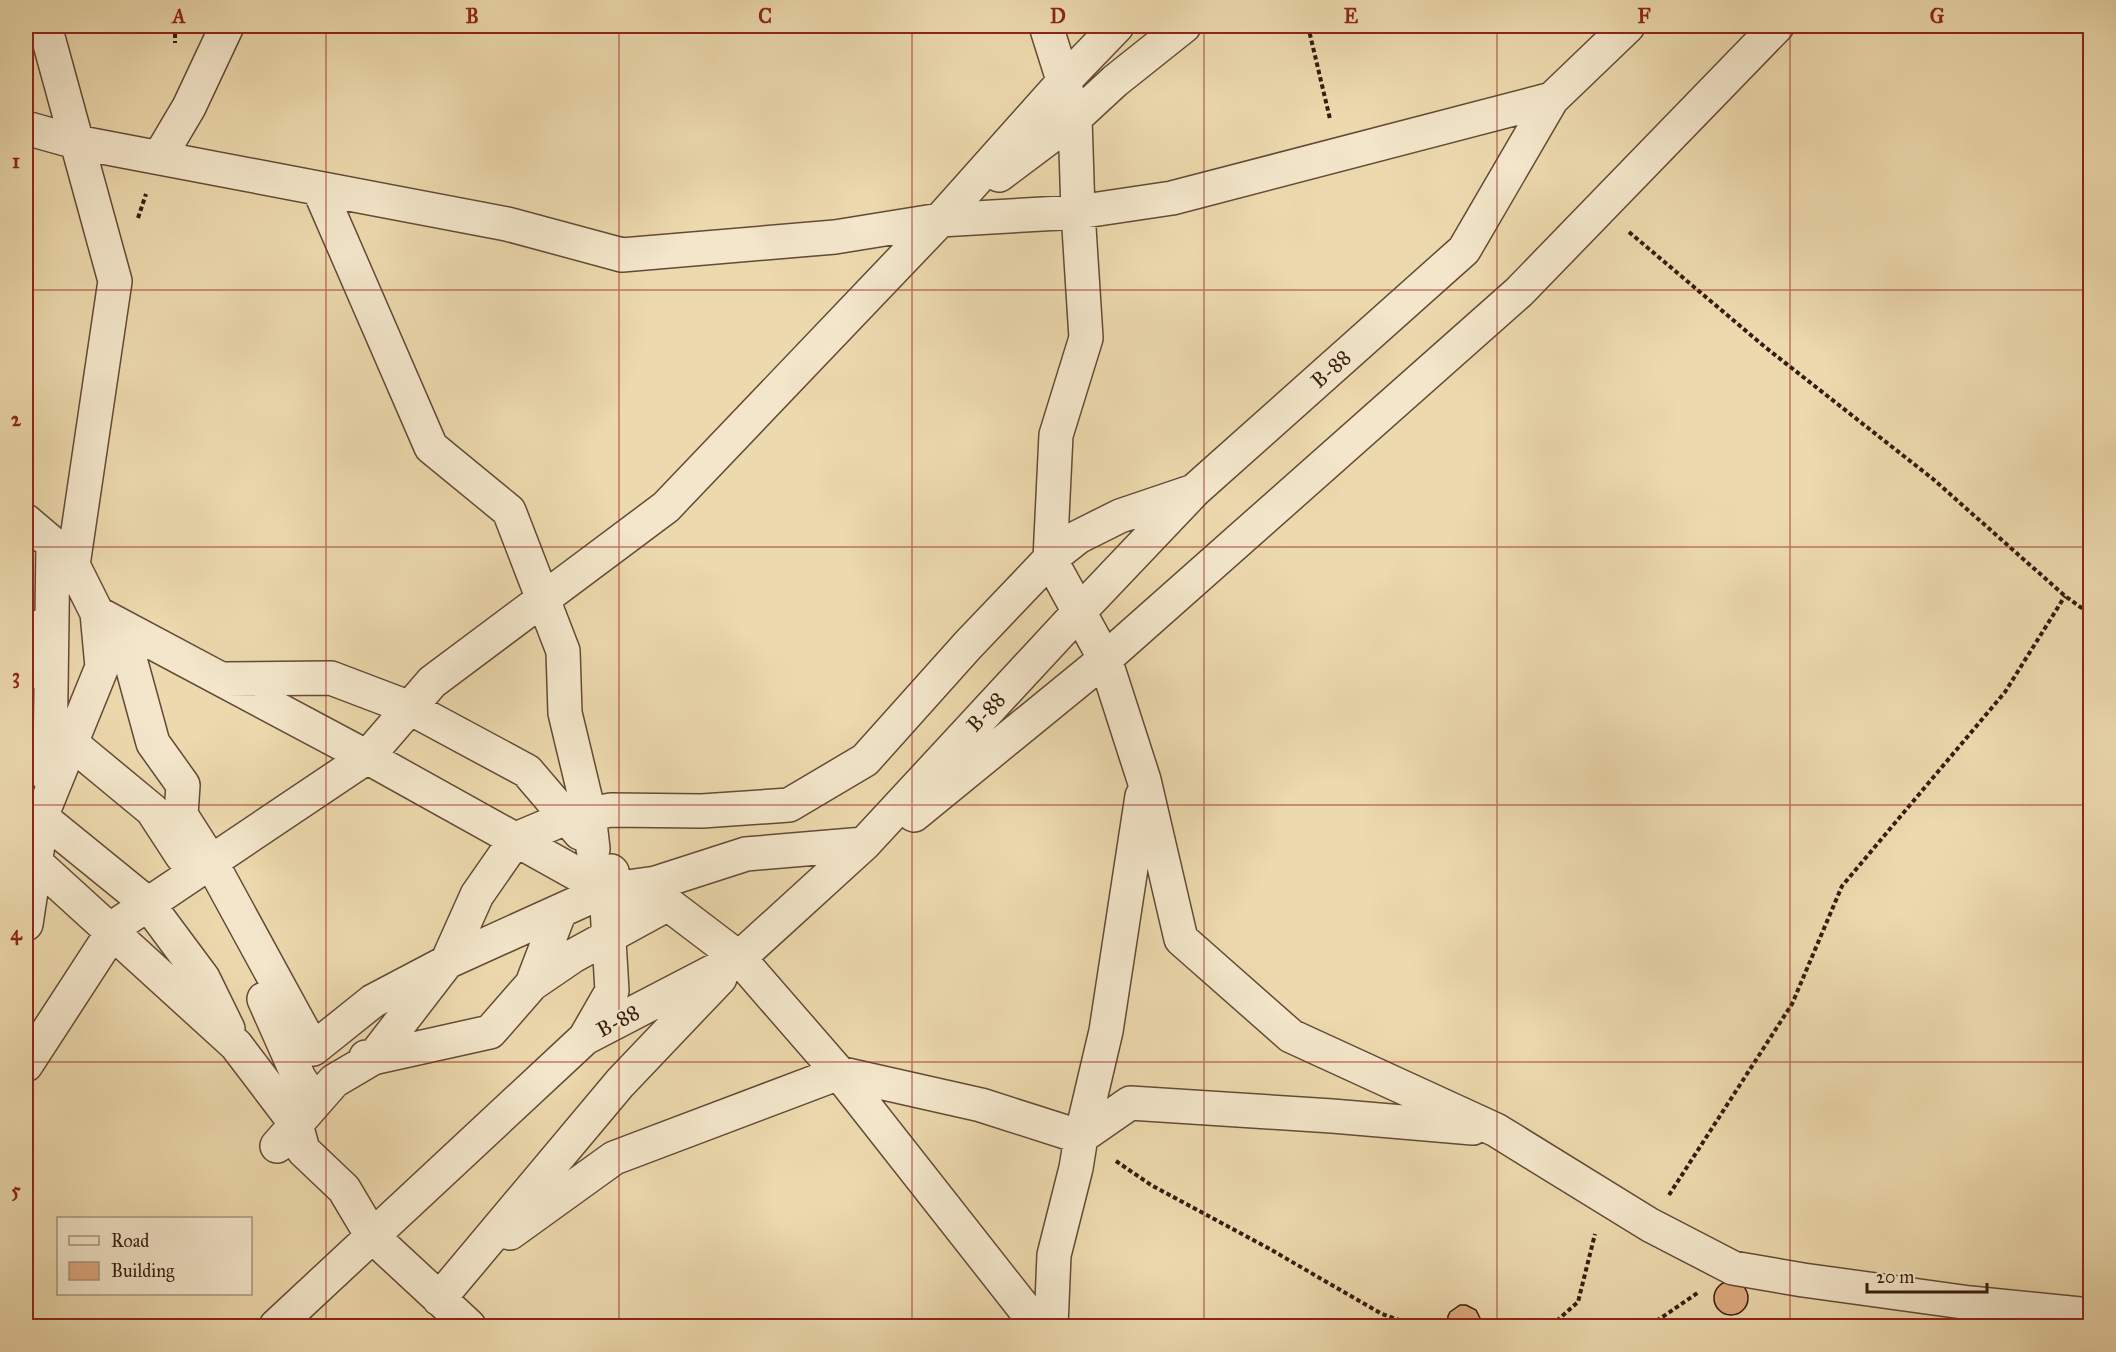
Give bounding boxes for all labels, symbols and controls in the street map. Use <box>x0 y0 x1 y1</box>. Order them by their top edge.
text: A <box>170 4 186 28</box>
text: B <box>465 4 479 28</box>
text: C <box>758 4 772 28</box>
text: D <box>1050 4 1066 28</box>
text: E <box>1344 4 1359 28</box>
text: F <box>1637 4 1651 28</box>
text: G <box>1930 4 1945 28</box>
text: 1 <box>12 149 20 173</box>
street label: B-88 <box>1306 344 1356 394</box>
text: 2 <box>11 407 22 431</box>
text: 3 <box>12 664 20 689</box>
street label: B-88 <box>961 687 1011 737</box>
text: 4 <box>10 921 22 946</box>
street label: B-88 <box>592 999 644 1043</box>
text: 5 <box>11 1178 21 1202</box>
legend <box>57 1217 252 1295</box>
text: Road <box>111 1230 149 1252</box>
scale bar <box>1867 1256 1987 1294</box>
text: Building <box>111 1260 175 1283</box>
text: 20 m <box>1876 1266 1914 1288</box>

